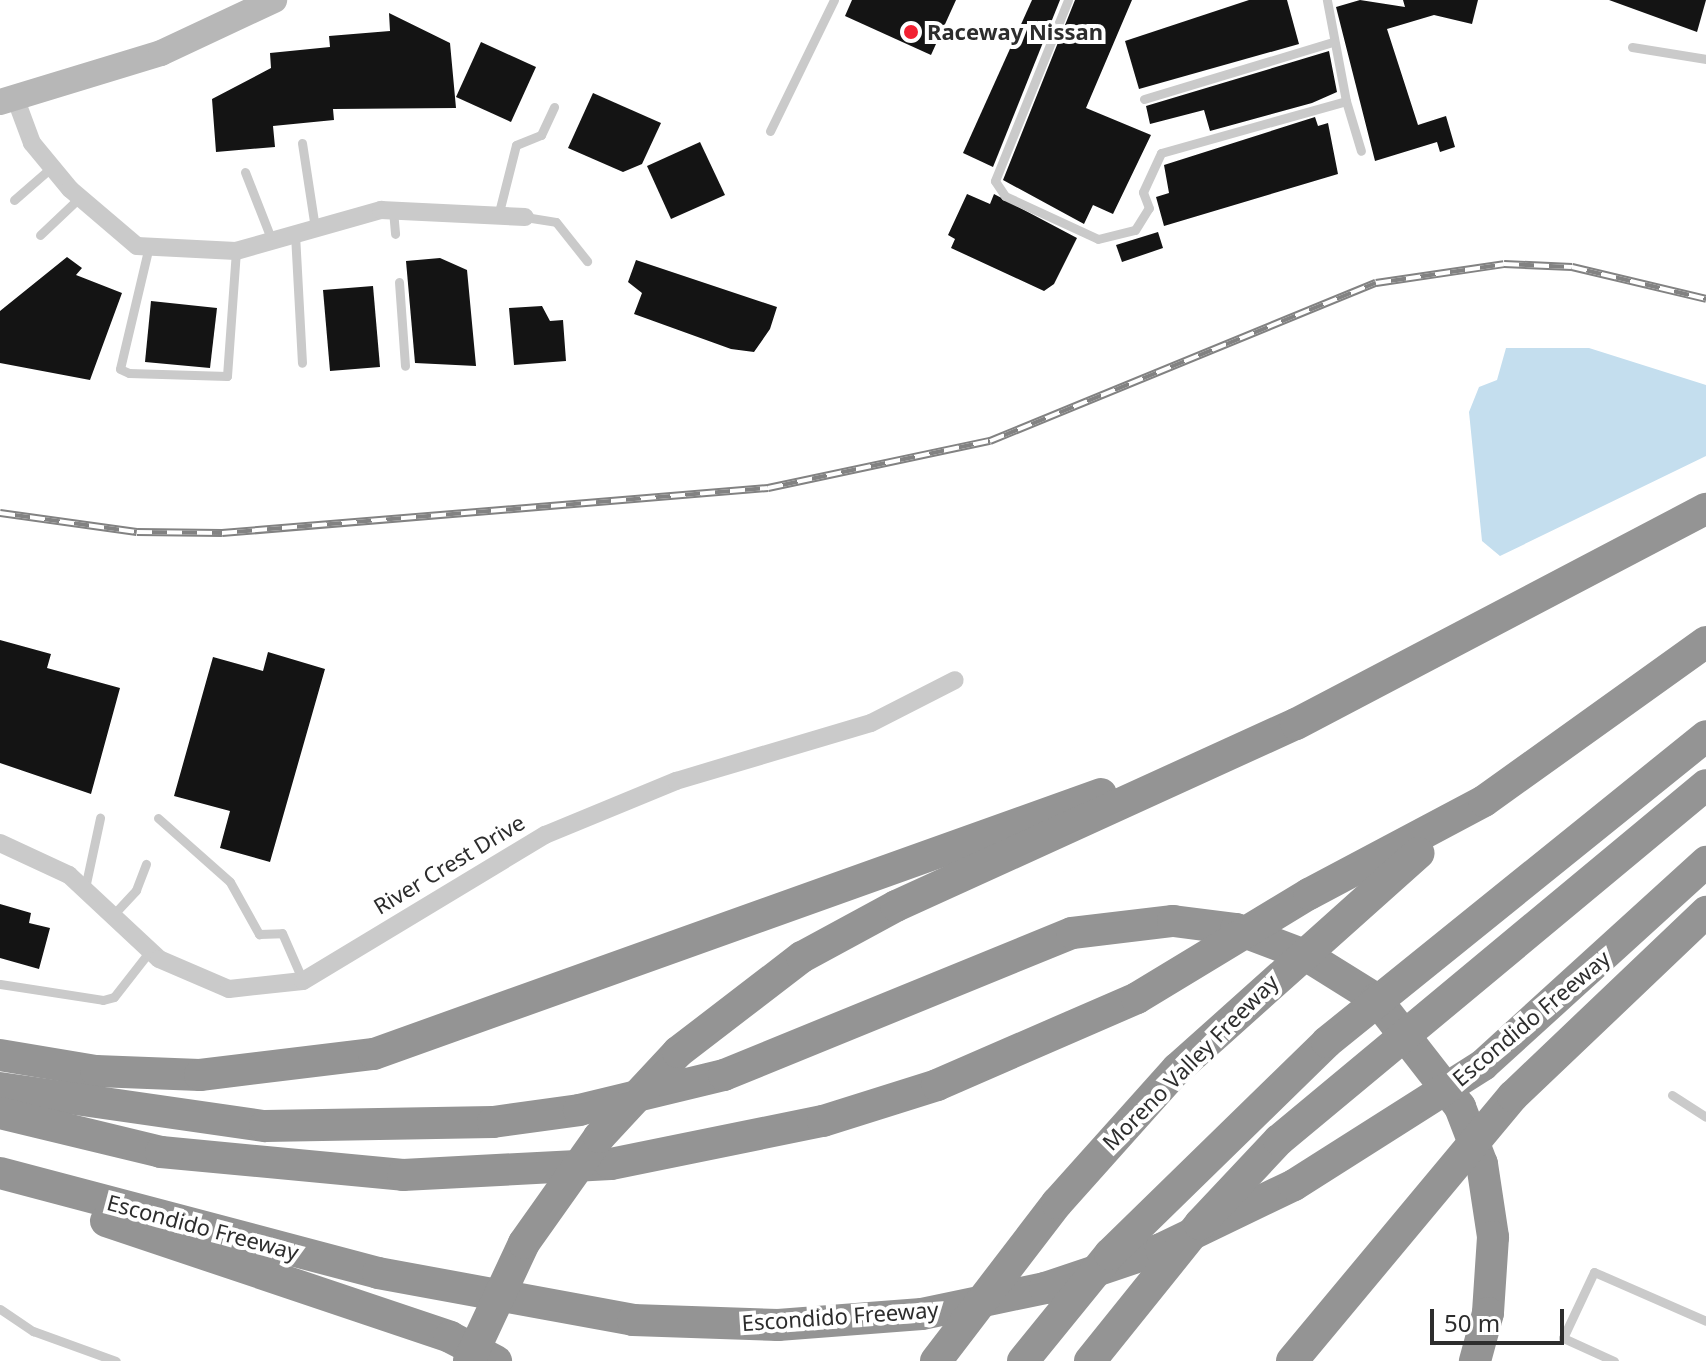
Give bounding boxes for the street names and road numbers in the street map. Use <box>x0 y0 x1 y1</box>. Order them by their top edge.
street label: River Crest Drive <box>369 809 529 919</box>
street label: Escondido Freeway <box>1447 944 1615 1092</box>
street label: Moreno Valley Freeway <box>1097 969 1283 1155</box>
street label: Escondido Freeway <box>104 1189 302 1265</box>
street label: Escondido Freeway <box>741 1296 939 1336</box>

